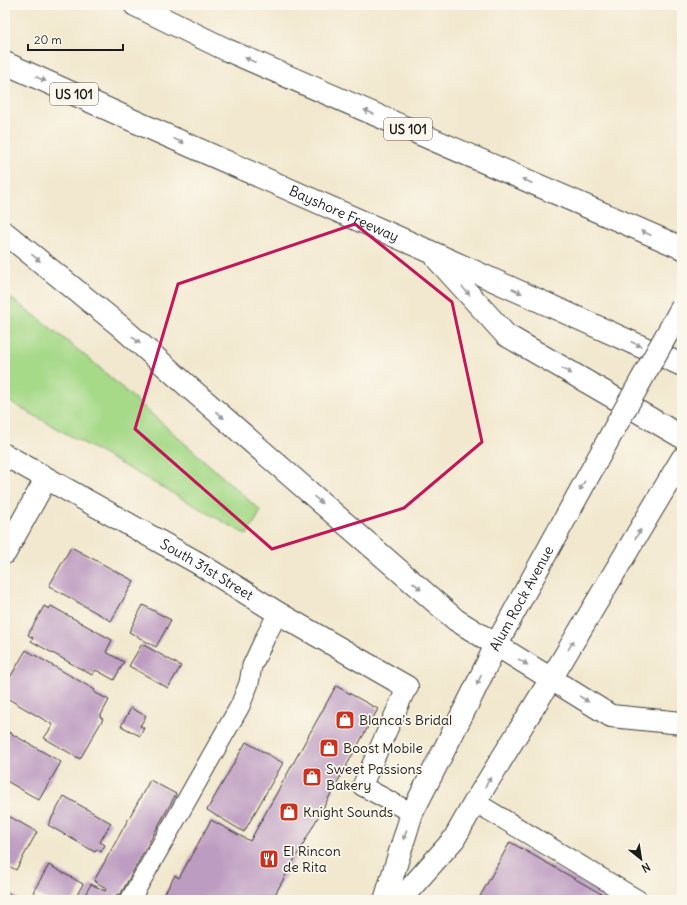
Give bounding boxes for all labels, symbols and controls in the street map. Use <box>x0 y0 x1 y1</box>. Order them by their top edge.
scale bar <box>28 26 123 52</box>
text: 20 m <box>34 32 62 47</box>
one-way arrow <box>245 57 256 63</box>
one-way arrow <box>35 76 46 82</box>
road number: US 101 <box>50 83 98 105</box>
one-way arrow <box>364 109 375 115</box>
road number: US 101 <box>384 118 432 140</box>
one-way arrow <box>173 138 184 144</box>
one-way arrow <box>522 178 533 184</box>
street label: Bayshore Freeway <box>286 182 402 246</box>
one-way arrow <box>640 229 652 235</box>
one-way arrow <box>30 253 41 262</box>
one-way arrow <box>461 286 471 296</box>
one-way arrow <box>512 288 523 294</box>
one-way arrow <box>131 336 141 345</box>
one-way arrow <box>630 341 641 347</box>
one-way arrow <box>561 367 573 374</box>
one-way arrow <box>216 410 225 419</box>
one-way arrow <box>578 480 585 492</box>
one-way arrow <box>313 496 324 505</box>
one-way arrow <box>634 528 641 540</box>
street label: South 31st Street <box>157 535 257 604</box>
street label: Alum Rock Avenue <box>485 543 557 654</box>
one-way arrow <box>411 581 422 590</box>
one-way arrow <box>567 639 574 651</box>
one-way arrow <box>518 658 528 666</box>
one-way arrow <box>476 674 482 686</box>
one-way arrow <box>578 696 590 703</box>
shop icon: Blanca's Bridal <box>334 709 356 731</box>
place label: Blanca's Bridal <box>359 711 452 729</box>
shop icon: Boost Mobile <box>318 737 340 759</box>
place label: Boost Mobile <box>343 739 423 757</box>
place label: Sweet Passions Bakery <box>326 760 422 794</box>
shop icon: Sweet Passions Bakery <box>301 766 323 788</box>
one-way arrow <box>484 776 491 787</box>
shop icon: Knight Sounds <box>278 801 300 823</box>
place label: Knight Sounds <box>303 803 393 821</box>
one-way arrow <box>402 829 408 841</box>
north arrow <box>621 839 661 879</box>
place label: El Rincon de Rita <box>283 842 341 876</box>
restaurant icon: El Rincon de Rita <box>258 848 280 870</box>
text: N <box>639 860 653 876</box>

